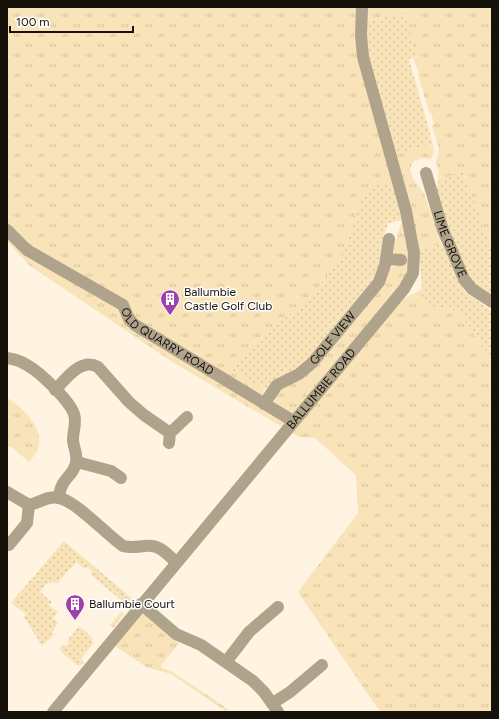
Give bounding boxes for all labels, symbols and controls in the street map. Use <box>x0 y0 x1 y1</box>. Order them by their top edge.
scale bar <box>10 8 133 34</box>
text: 100 m <box>16 15 50 29</box>
street label: LIME GROVE <box>431 209 470 280</box>
place label: Ballumbie Castle Golf Club <box>184 285 272 313</box>
building icon: Ballumbie Castle Golf Club <box>159 288 181 316</box>
street label: OLD QUARRY ROAD <box>118 305 216 378</box>
street label: GOLF VIEW <box>307 308 359 367</box>
street label: BALLUMBIE ROAD <box>284 346 359 432</box>
building icon: Ballumbie Court <box>64 593 86 621</box>
place label: Ballumbie Court <box>89 597 175 611</box>

